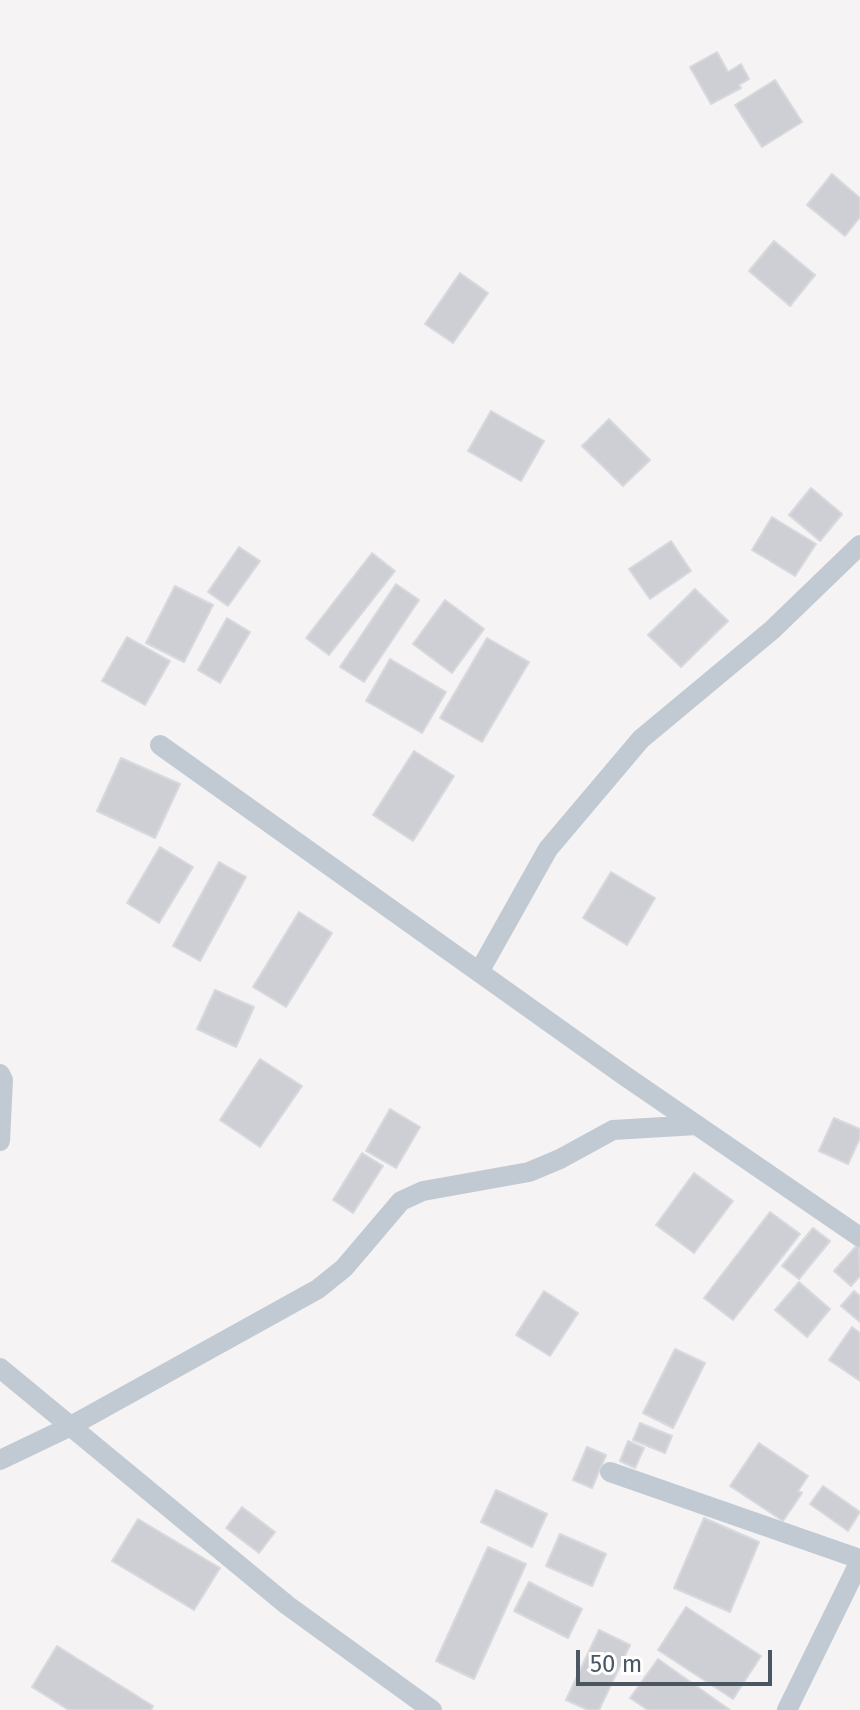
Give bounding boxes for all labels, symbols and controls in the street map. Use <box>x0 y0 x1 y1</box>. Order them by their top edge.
scale bar <box>580 1634 776 1684</box>
text: 50 m <box>590 1650 642 1678</box>

